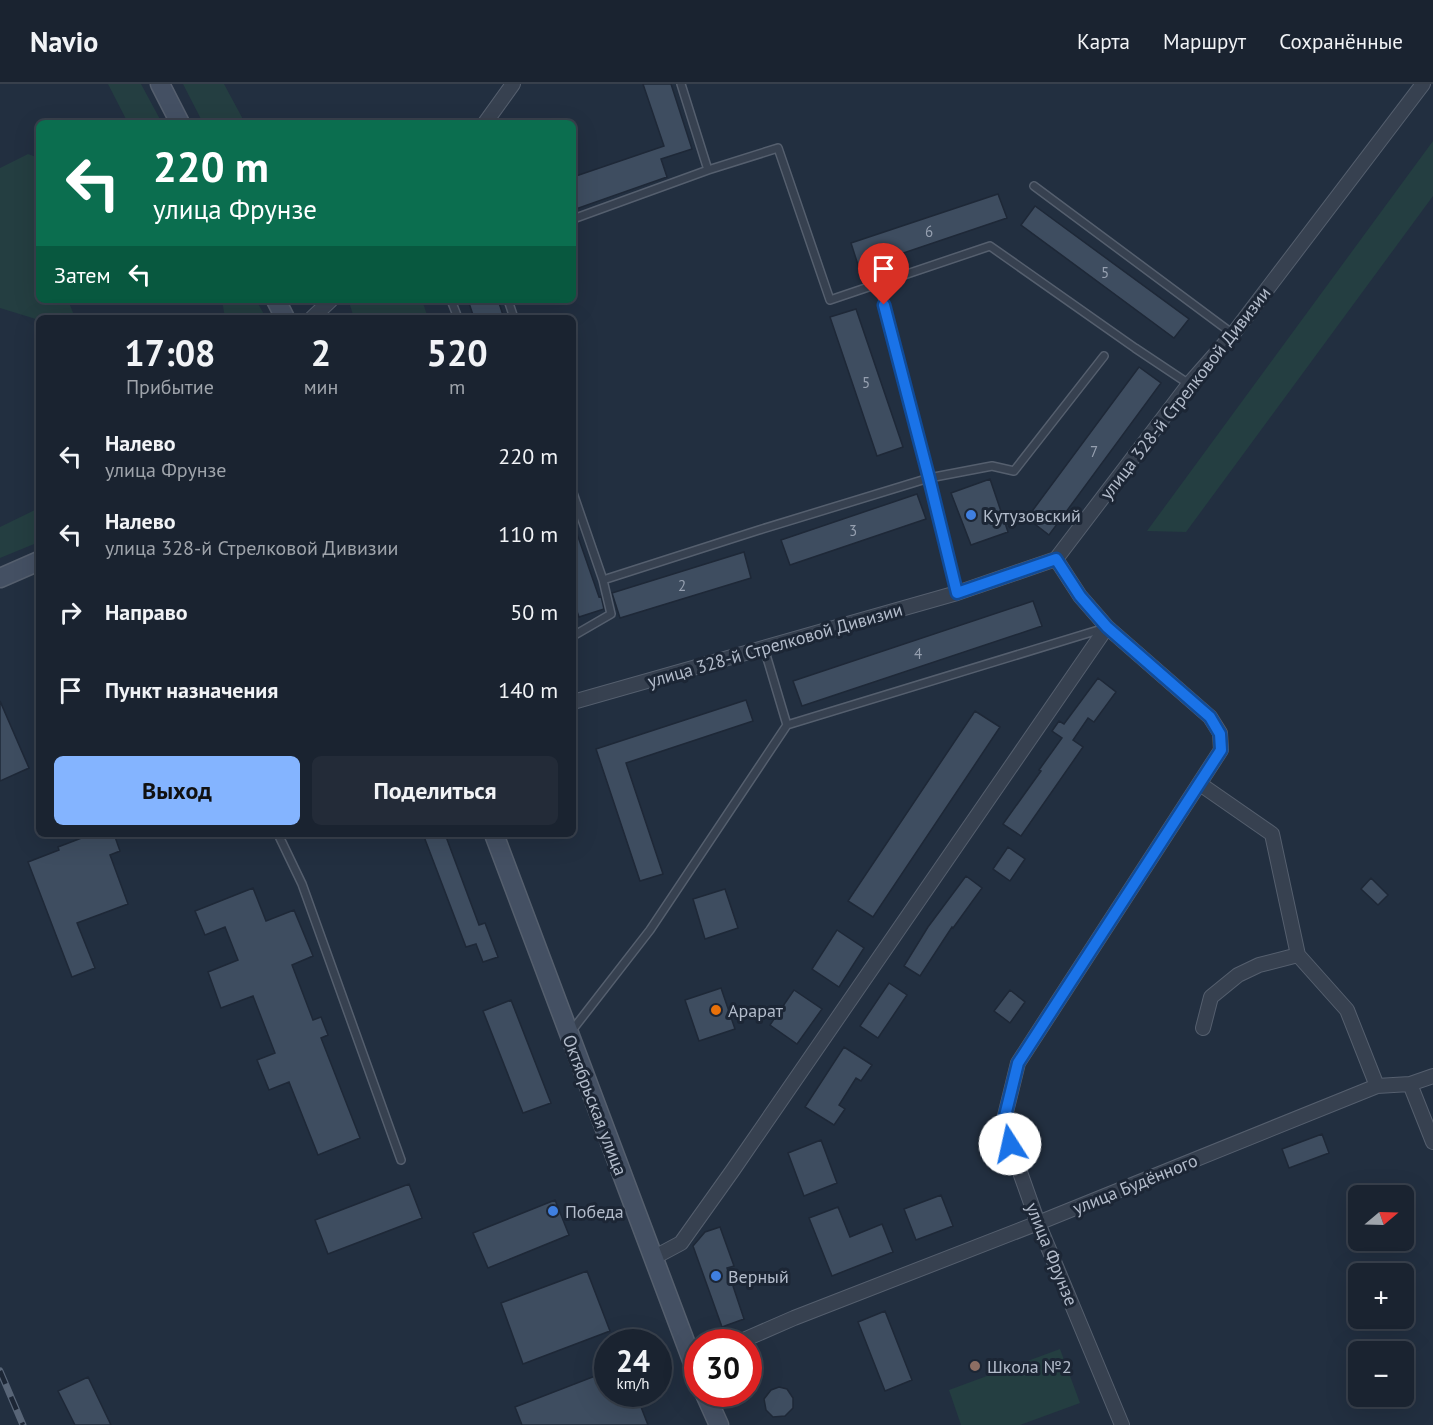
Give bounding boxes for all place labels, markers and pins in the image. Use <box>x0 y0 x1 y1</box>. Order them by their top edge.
pin <box>858 243 909 305</box>
place label: Кутузовский <box>983 504 1081 527</box>
marker: Кутузовский <box>964 508 978 522</box>
place label: Арарат <box>728 999 784 1022</box>
marker: Арарат <box>709 1003 723 1017</box>
place label: Победа <box>565 1200 624 1223</box>
marker: Победа <box>546 1204 560 1218</box>
place label: Верный <box>728 1265 789 1288</box>
marker: Верный <box>709 1269 723 1283</box>
place label: Школа №2 <box>987 1355 1072 1378</box>
marker: Школа №2 <box>968 1359 982 1373</box>

